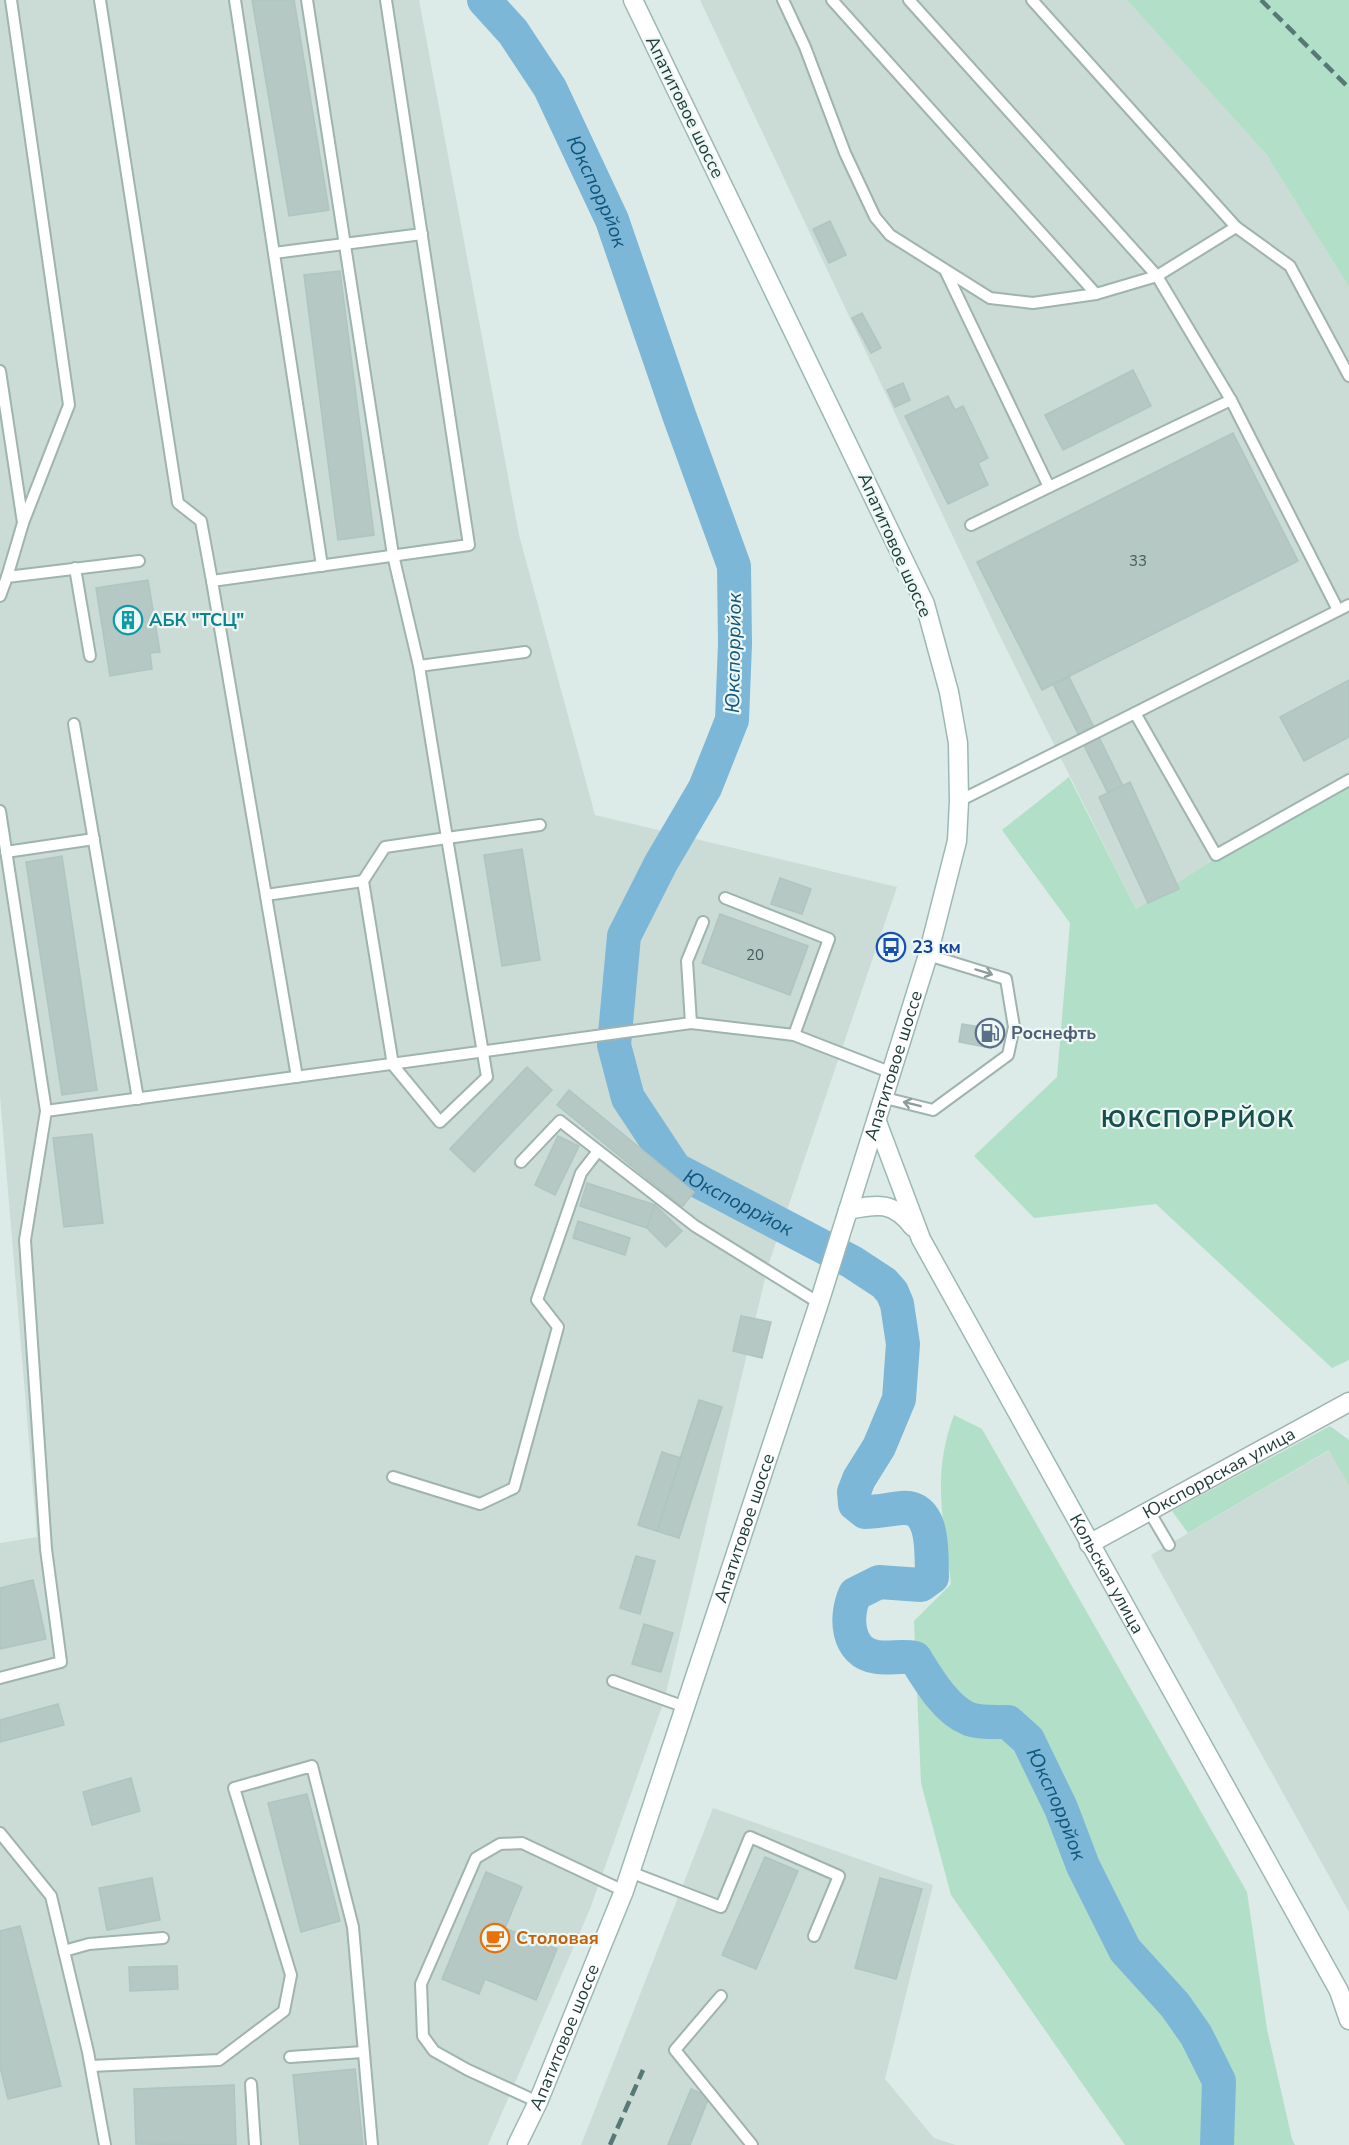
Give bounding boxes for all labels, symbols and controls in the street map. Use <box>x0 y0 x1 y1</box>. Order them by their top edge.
street label: Апатитовое шоссе <box>640 32 730 182</box>
water label: Юкспоррйок <box>560 131 634 252</box>
street label: Апатитовое шоссе <box>852 469 938 621</box>
house number: 33 <box>1129 551 1147 571</box>
water label: Юкспоррйок <box>719 592 748 713</box>
building icon: АБК "ТСЦ" <box>112 604 144 636</box>
place label: АБК "ТСЦ" <box>149 608 244 632</box>
bus stop icon: 23 км <box>875 931 907 963</box>
place label: 23 км <box>912 935 961 959</box>
house number: 20 <box>746 945 764 965</box>
one-way arrow <box>974 968 993 979</box>
street label: Апатитовое шоссе <box>859 988 928 1144</box>
fuel station icon: Роснефть <box>974 1017 1006 1049</box>
place label: Роснефть <box>1011 1021 1096 1045</box>
one-way arrow <box>902 1098 921 1110</box>
district label: ЮКСПОРРЙОК <box>1101 1103 1295 1135</box>
water label: Юкспоррйок <box>678 1163 798 1243</box>
street label: Юкспоррская улица <box>1138 1422 1299 1524</box>
street label: Апатитовое шоссе <box>708 1450 780 1606</box>
street label: Кольская улица <box>1064 1509 1150 1638</box>
water label: Юкспоррйок <box>1020 1743 1093 1865</box>
cafe icon: Столовая <box>479 1922 511 1954</box>
place label: Столовая <box>516 1926 599 1950</box>
street label: Апатитовое шоссе <box>524 1960 605 2114</box>

